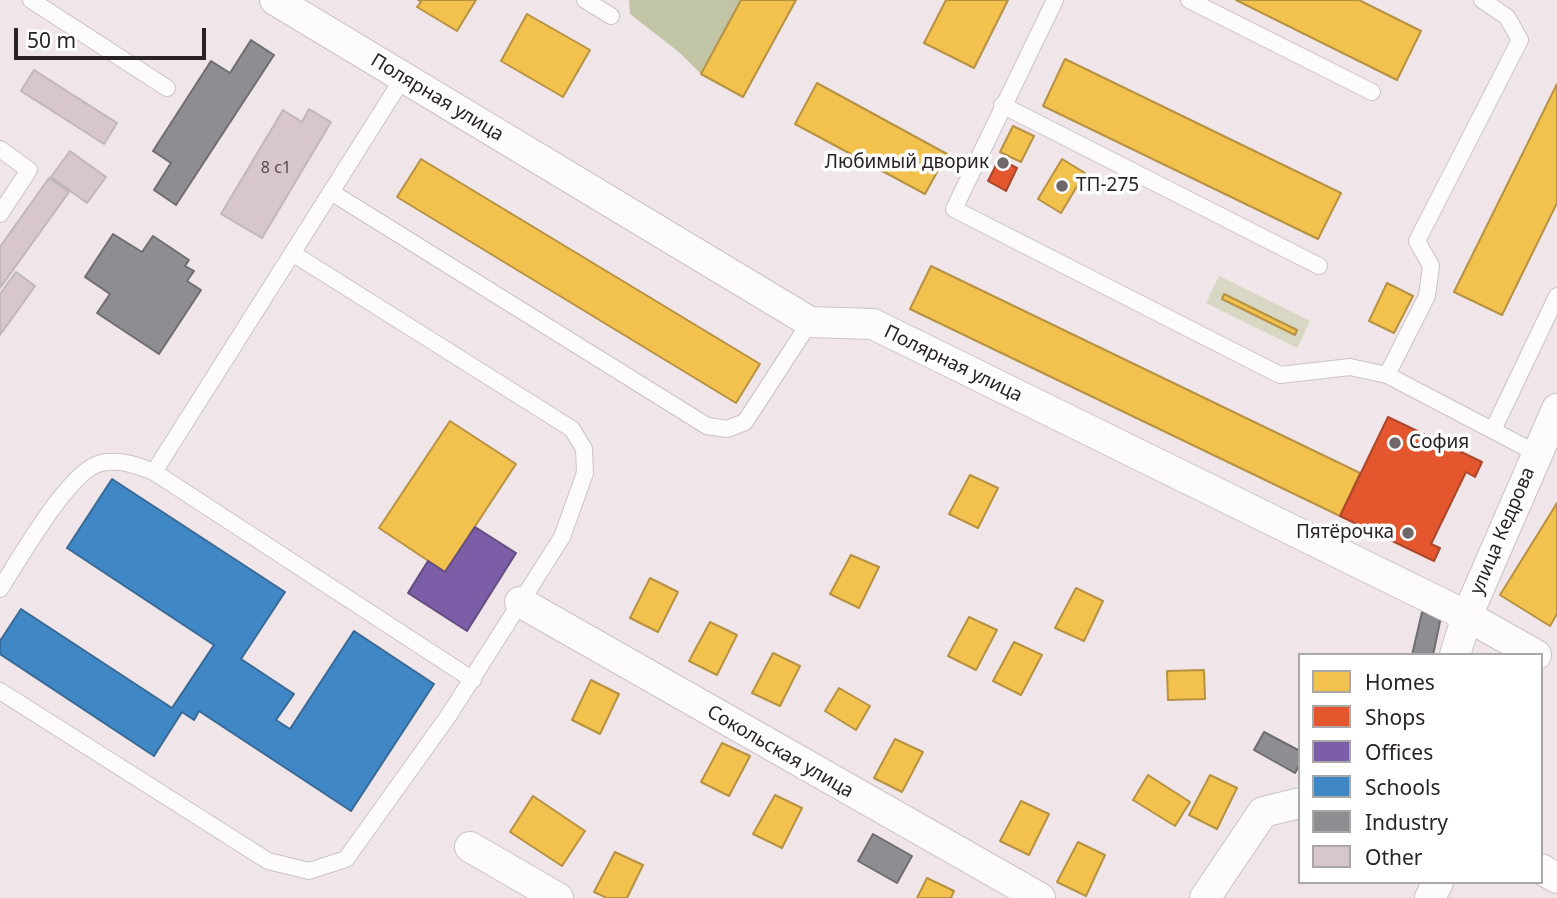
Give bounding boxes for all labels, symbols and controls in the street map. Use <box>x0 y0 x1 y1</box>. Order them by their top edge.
scale bar <box>18 14 210 58</box>
text: 50 m <box>27 26 76 54</box>
street label: Полярная улица <box>366 49 508 147</box>
place label: Любимый дворик <box>825 152 989 174</box>
marker: Любимый дворик <box>995 155 1011 171</box>
house number: 8 с1 <box>261 158 291 178</box>
place label: ТП-275 <box>1076 175 1139 197</box>
marker: ТП-275 <box>1054 178 1070 194</box>
street label: Полярная улица <box>880 321 1026 407</box>
place label: София <box>1409 432 1469 454</box>
marker: София <box>1387 435 1403 451</box>
street label: улица Кедрова <box>1466 464 1540 598</box>
place label: Пятёрочка <box>1296 522 1394 544</box>
marker: Пятёрочка <box>1400 525 1416 541</box>
legend <box>1298 653 1543 884</box>
text: Homes <box>1365 668 1435 696</box>
street label: Сокольская улица <box>703 701 857 803</box>
text: Shops <box>1365 703 1425 731</box>
text: Offices <box>1365 738 1433 766</box>
text: Schools <box>1365 773 1440 801</box>
text: Industry <box>1365 808 1448 836</box>
text: Other <box>1365 843 1422 871</box>

